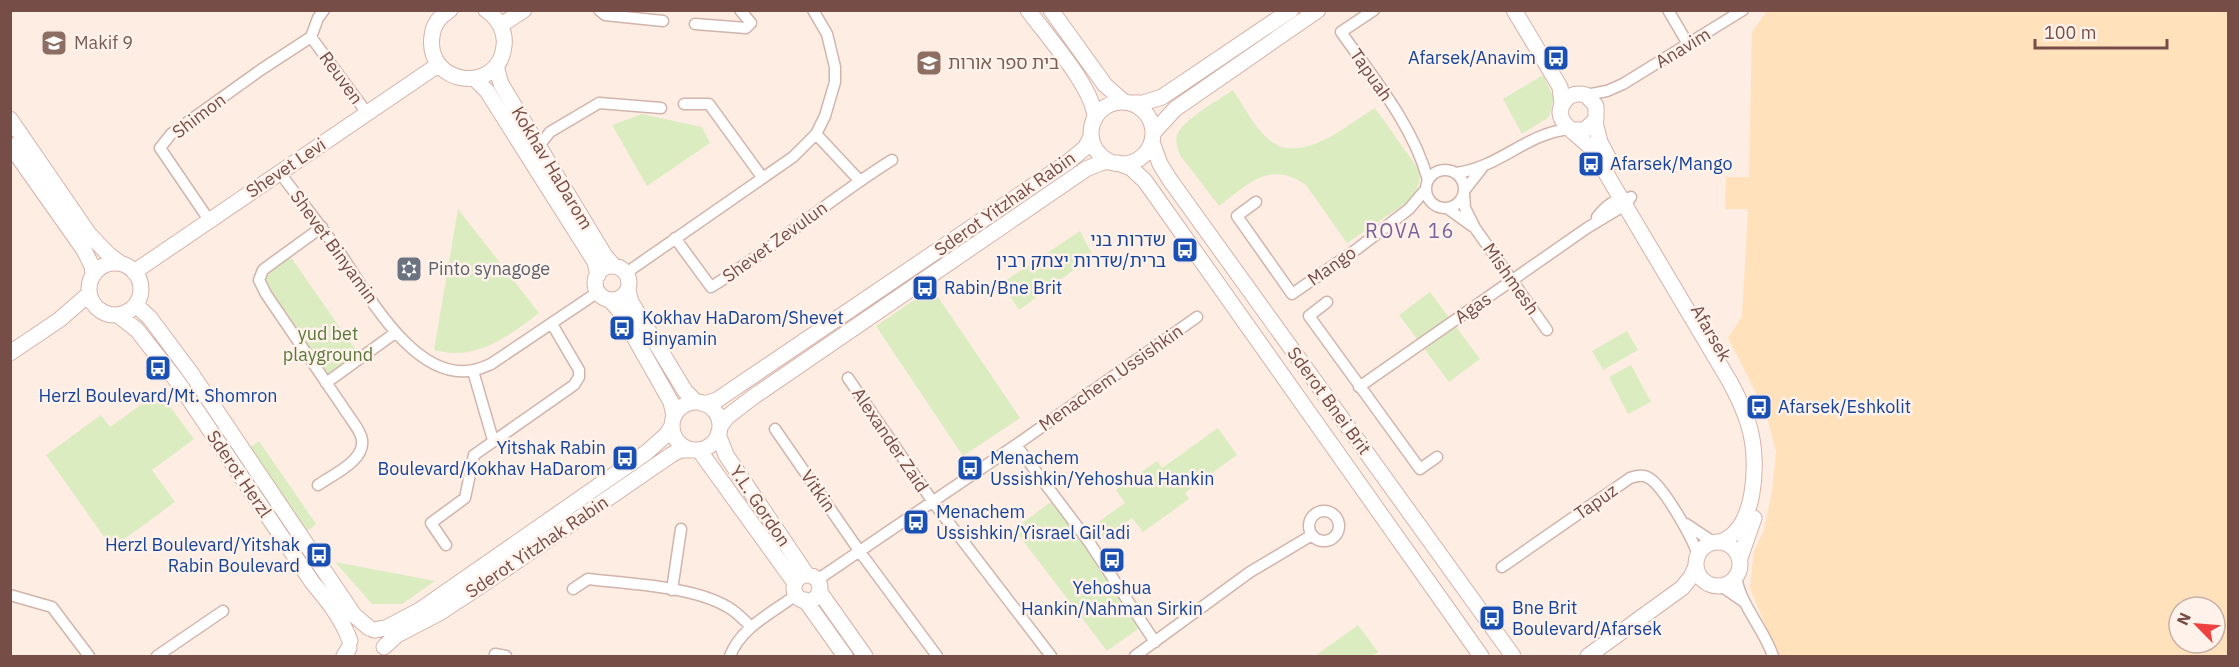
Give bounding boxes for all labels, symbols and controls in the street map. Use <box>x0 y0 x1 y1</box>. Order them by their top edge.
scale bar <box>2035 12 2167 50</box>
text: 100 m <box>2044 21 2096 44</box>
street label: Anavim <box>1651 22 1715 73</box>
school or university icon: Makif 9 <box>39 28 69 58</box>
place label: Makif 9 <box>74 31 133 54</box>
bus stop icon: Afarsek/Anavim <box>1541 43 1571 73</box>
street label: Tapuah <box>1345 44 1398 106</box>
place label: Afarsek/Anavim <box>1408 46 1536 69</box>
street label: Reuven <box>314 47 368 109</box>
school or university icon: בית ספר אורות <box>914 48 944 78</box>
place label: בית ספר אורות <box>948 51 1059 74</box>
street label: Shimon <box>167 88 230 143</box>
street label: Kokhav HaDarom <box>507 102 598 234</box>
street label: Shevet Levi <box>241 132 330 203</box>
street label: Sderot Yitzhak Rabin <box>930 146 1080 261</box>
bus stop icon: Afarsek/Mango <box>1576 149 1606 179</box>
place label: Afarsek/Mango <box>1610 152 1733 175</box>
street label: Shevet Binyamin <box>286 185 383 308</box>
street label: Shevet Zevulun <box>718 196 832 287</box>
district label: ROVA 16 <box>1365 217 1455 244</box>
place label: שדרות בני ברית/שדרות יצחק רבין <box>996 228 1166 272</box>
bus stop icon: שדרות בני ברית/שדרות יצחק רבין <box>1170 235 1200 265</box>
street label: Mishmesh <box>1478 238 1545 319</box>
street label: Mango <box>1303 241 1360 290</box>
synagogue icon: Pinto synagoge <box>394 254 424 284</box>
place label: Pinto synagoge <box>428 257 550 280</box>
bus stop icon: Rabin/Bne Brit <box>910 273 940 303</box>
place label: Rabin/Bne Brit <box>944 276 1062 299</box>
street label: Agas <box>1450 287 1495 328</box>
street label: Afarsek <box>1686 300 1737 366</box>
place label: Kokhav HaDarom/Shevet Binyamin <box>642 306 844 350</box>
bus stop icon: Kokhav HaDarom/Shevet Binyamin <box>607 313 637 343</box>
street label: Menachem Ussishkin <box>1034 319 1187 436</box>
park label: yud bet playground <box>283 322 373 366</box>
street label: Sderot Bnei Brit <box>1283 342 1376 459</box>
bus stop icon: Herzl Boulevard/Mt. Shomron <box>143 353 173 383</box>
street label: Alexander Zaid <box>847 383 934 496</box>
place label: Herzl Boulevard/Mt. Shomron <box>39 384 277 407</box>
bus stop icon: Afarsek/Eshkolit <box>1744 392 1774 422</box>
place label: Afarsek/Eshkolit <box>1778 395 1911 418</box>
street label: Sderot Herzl <box>202 426 277 522</box>
place label: Yitshak Rabin Boulevard/Kokhav HaDarom <box>378 436 606 480</box>
bus stop icon: Yitshak Rabin Boulevard/Kokhav HaDarom <box>610 443 640 473</box>
place label: Menachem Ussishkin/Yehoshua Hankin <box>990 446 1214 490</box>
bus stop icon: Menachem Ussishkin/Yehoshua Hankin <box>955 453 985 483</box>
street label: Y.L. Gordon <box>725 461 796 551</box>
street label: Vitkin <box>796 465 841 516</box>
street label: Tapuz <box>1570 478 1622 525</box>
street label: Sderot Yitzhak Rabin <box>461 490 612 603</box>
place label: Menachem Ussishkin/Yisrael Gil'adi <box>936 500 1130 544</box>
bus stop icon: Menachem Ussishkin/Yisrael Gil'adi <box>901 507 931 537</box>
place label: Herzl Boulevard/Yitshak Rabin Boulevard <box>105 533 301 577</box>
bus stop icon: Herzl Boulevard/Yitshak Rabin Boulevard <box>304 540 334 570</box>
bus stop icon: Yehoshua Hankin/Nahman Sirkin <box>1097 545 1127 575</box>
place label: Yehoshua Hankin/Nahman Sirkin <box>1021 576 1203 620</box>
north arrow <box>2167 595 2227 655</box>
place label: Bne Brit Boulevard/Afarsek <box>1512 596 1662 640</box>
bus stop icon: Bne Brit Boulevard/Afarsek <box>1477 603 1507 633</box>
text: N <box>2172 609 2195 628</box>

